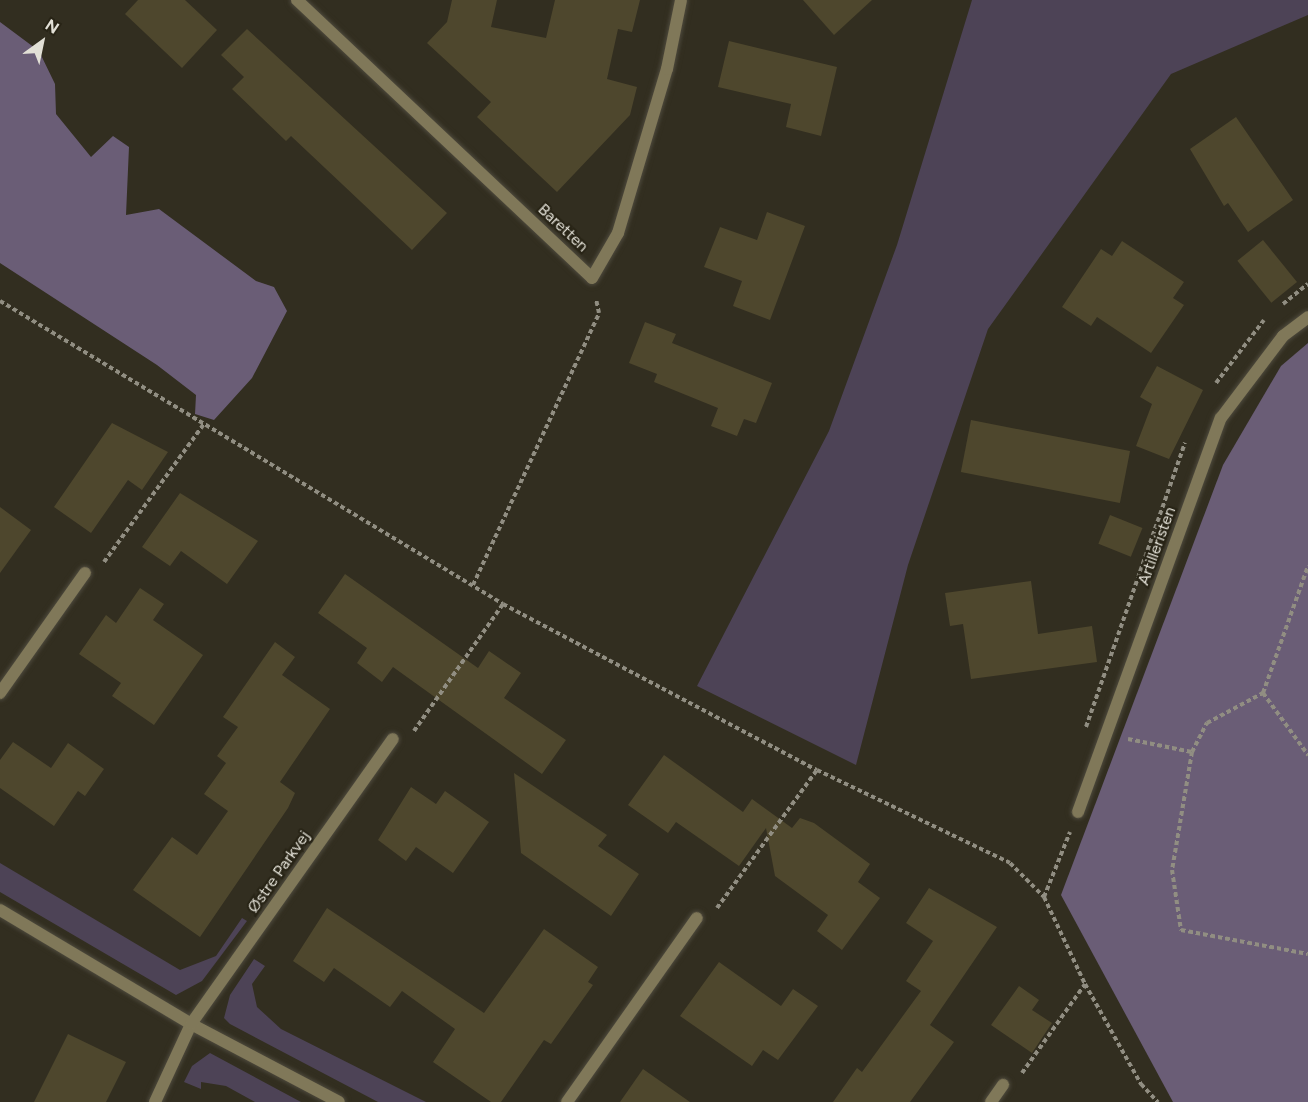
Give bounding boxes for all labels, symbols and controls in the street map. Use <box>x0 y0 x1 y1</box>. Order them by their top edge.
north arrow <box>12 12 72 72</box>
text: N <box>42 15 62 38</box>
street label: Baretten <box>534 200 592 256</box>
street label: Artilleristen <box>1134 504 1180 588</box>
street label: Østre Parkvej <box>244 827 314 917</box>

